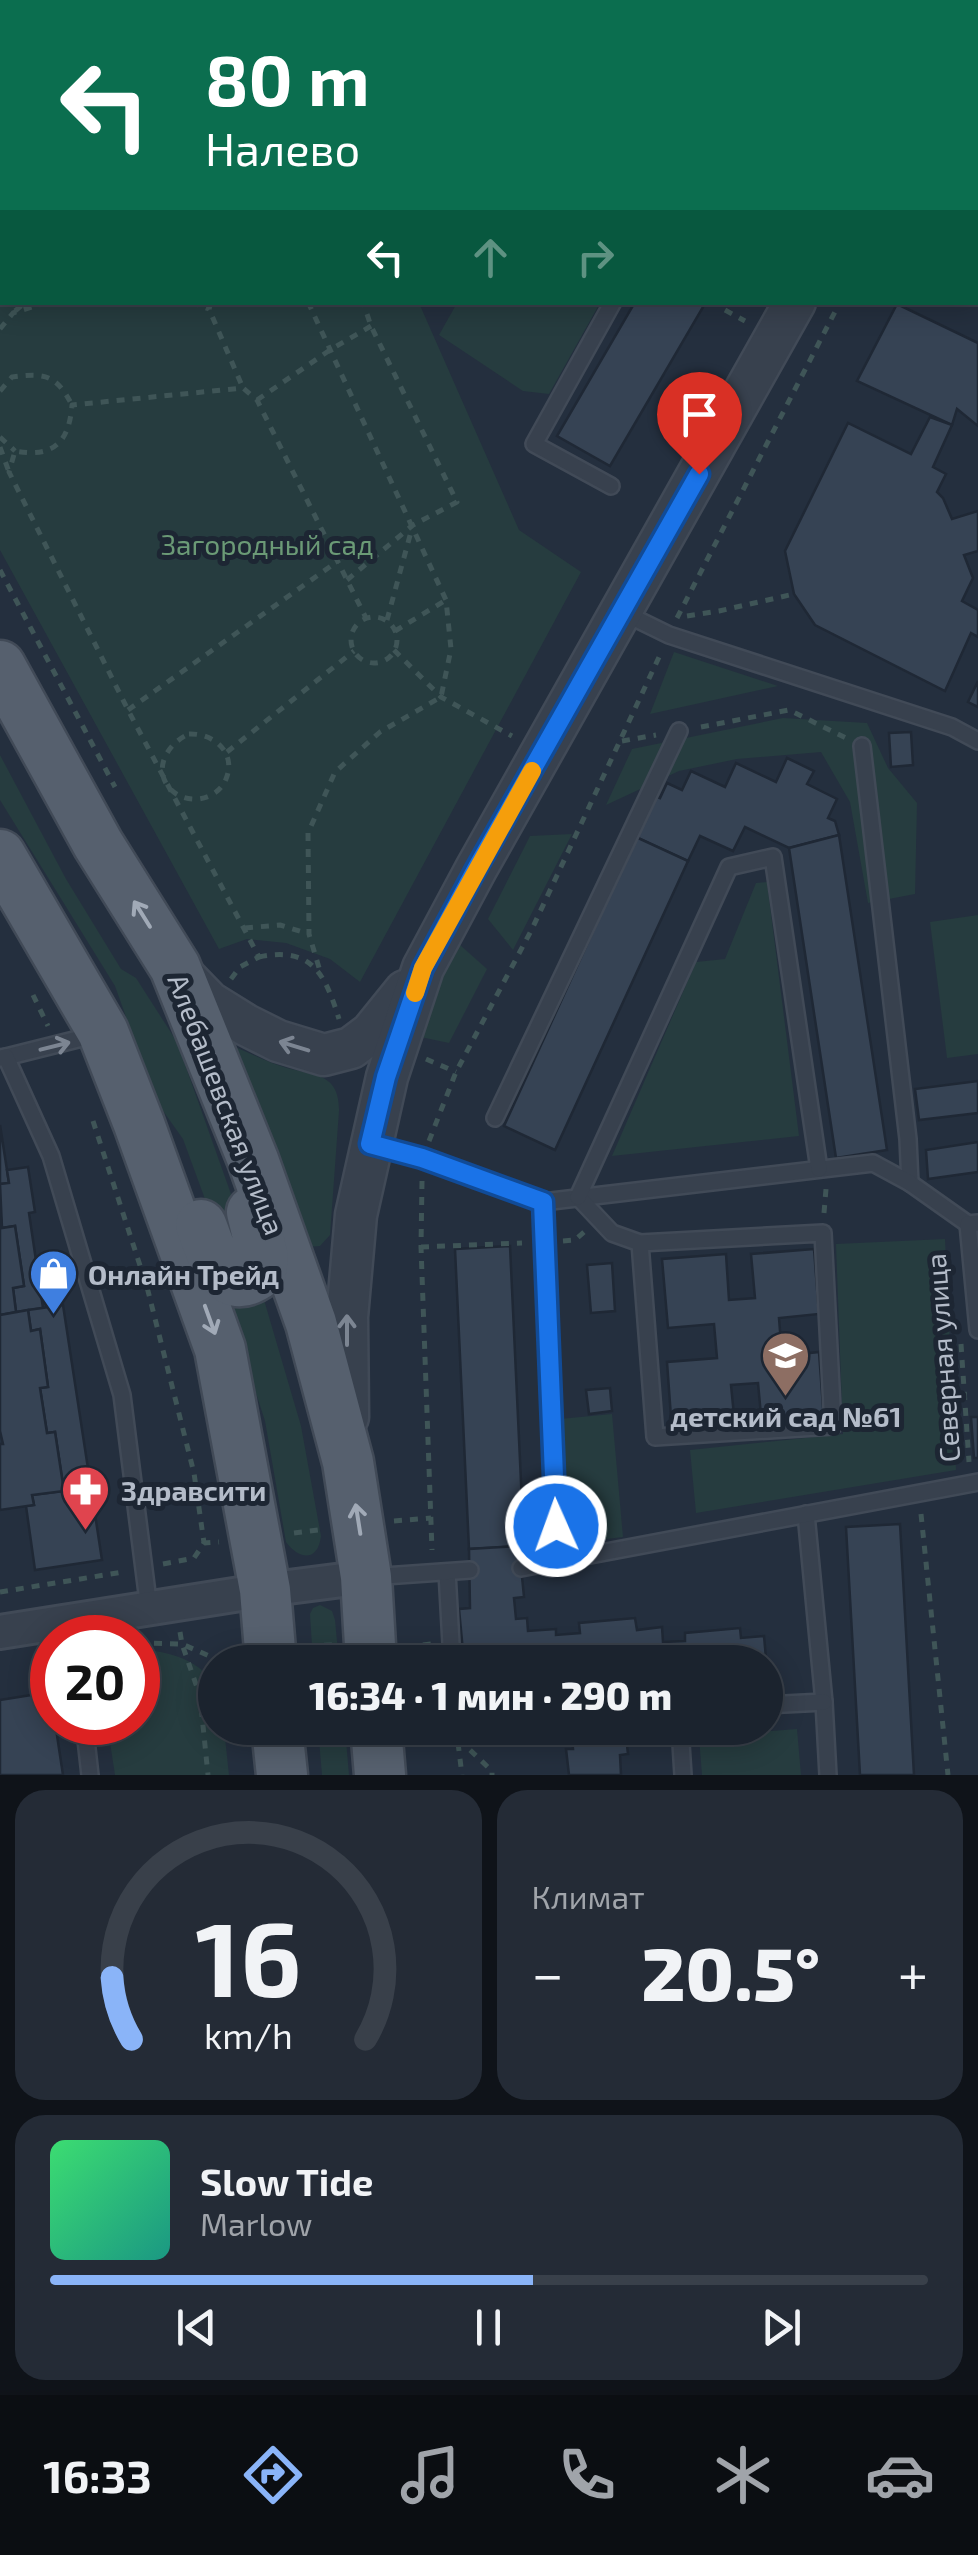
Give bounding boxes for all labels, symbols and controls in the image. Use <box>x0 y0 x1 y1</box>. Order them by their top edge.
text: 80 m <box>205 36 370 120</box>
icon: left <box>40 40 170 170</box>
text: Налево <box>205 121 360 175</box>
icon: left <box>358 230 413 285</box>
icon: ahead <box>463 230 518 285</box>
icon: right <box>568 230 623 285</box>
pin <box>657 372 742 475</box>
icon: arrive <box>672 387 727 442</box>
park label: Загородный сад <box>161 527 373 561</box>
one-way arrow <box>132 900 152 929</box>
street label: Алебашевская улица <box>162 969 292 1239</box>
one-way arrow <box>39 1035 70 1054</box>
one-way arrow <box>279 1036 310 1054</box>
shop icon: Онлайн Трейд <box>27 1248 79 1316</box>
street label: Северная улица <box>918 1252 966 1464</box>
place label: Онлайн Трейд <box>88 1257 279 1291</box>
one-way arrow <box>202 1304 220 1336</box>
one-way arrow <box>338 1314 356 1346</box>
school or university icon: детский сад №61 <box>760 1330 812 1398</box>
place label: детский сад №61 <box>670 1399 902 1433</box>
pharmacy icon: Здравсити <box>60 1464 112 1532</box>
place label: Здравсити <box>121 1473 266 1507</box>
position arrow <box>504 1474 608 1578</box>
one-way arrow <box>348 1504 367 1536</box>
speed limit sign: 20 <box>30 1615 160 1745</box>
text: 16:34 · 1 мин · 290 m <box>309 1672 672 1718</box>
text: Климат <box>532 1877 645 1915</box>
text: 16 <box>195 1893 301 2018</box>
text: 20.5° <box>641 1926 820 2016</box>
text: − <box>532 1939 564 2005</box>
text: + <box>898 1939 928 2005</box>
text: km/h <box>204 2013 293 2056</box>
text: Slow Tide <box>200 2158 373 2204</box>
text: Marlow <box>200 2204 312 2242</box>
icon: previous <box>169 2300 224 2355</box>
icon: pause <box>461 2300 516 2355</box>
icon: next <box>754 2300 809 2355</box>
icon: directions <box>238 2440 308 2510</box>
icon: music <box>395 2440 465 2510</box>
icon: phone <box>552 2440 622 2510</box>
icon: climate <box>708 2440 778 2510</box>
icon: car <box>865 2440 935 2510</box>
text: 16:33 <box>43 2448 152 2502</box>

